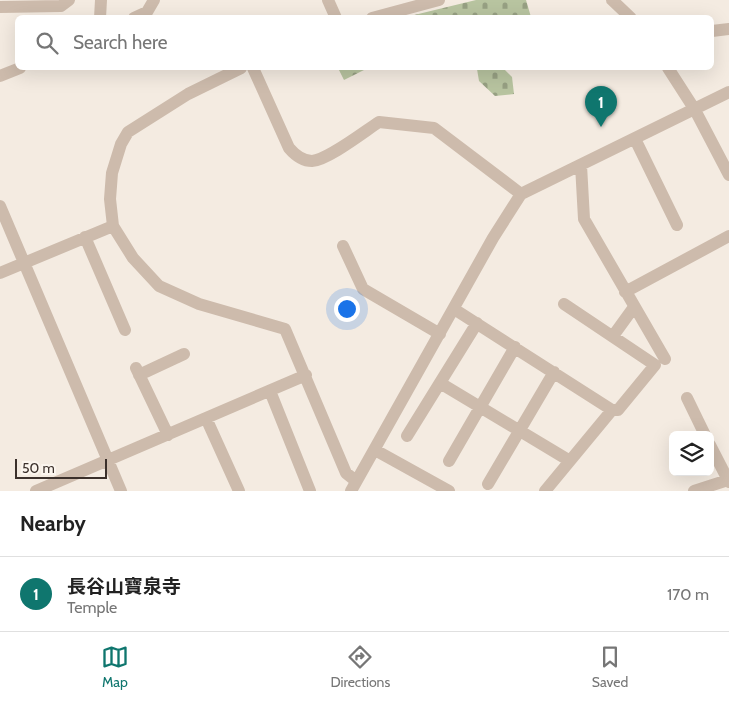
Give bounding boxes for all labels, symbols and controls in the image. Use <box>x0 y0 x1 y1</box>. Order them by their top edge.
search box <box>15 15 714 70</box>
icon: search <box>33 29 61 57</box>
text: Search here <box>73 31 167 54</box>
pin: 1 <box>585 86 617 127</box>
your location <box>334 296 360 322</box>
map controls <box>669 431 714 476</box>
button: layers <box>669 431 714 476</box>
scale bar <box>15 456 108 479</box>
text: 50 m <box>22 459 55 477</box>
text: Nearby <box>20 511 86 536</box>
text: 長谷山寶泉寺 <box>67 575 181 598</box>
text: 1 <box>33 585 39 604</box>
text: 170 m <box>667 585 709 604</box>
text: Temple <box>67 598 117 617</box>
tab: Map <box>101 643 129 691</box>
tab: Directions <box>330 643 390 691</box>
tab: Saved <box>592 643 628 691</box>

